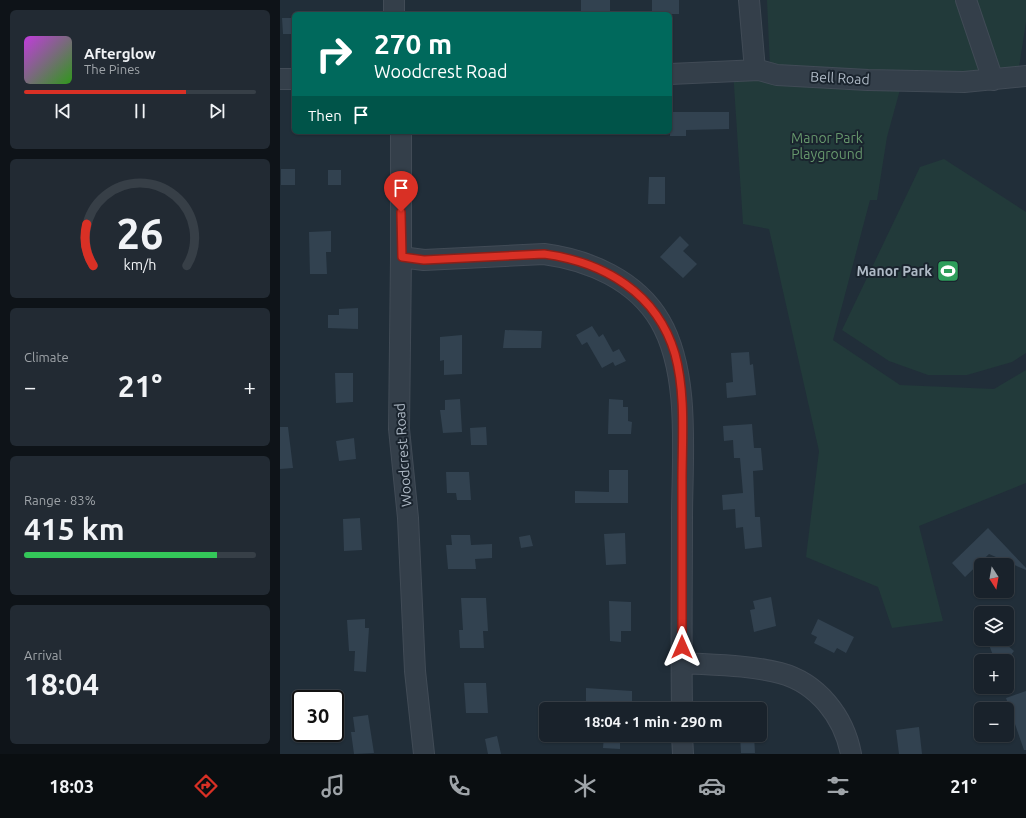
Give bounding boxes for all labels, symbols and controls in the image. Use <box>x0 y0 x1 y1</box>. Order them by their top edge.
icon: right <box>308 28 360 80</box>
text: 270 m <box>374 28 452 59</box>
text: Afterglow <box>84 45 156 62</box>
text: Woodcrest Road <box>374 61 508 81</box>
text: The Pines <box>84 62 140 76</box>
street label: Bell Road <box>810 68 870 88</box>
icon: previous <box>52 100 74 122</box>
icon: pause <box>129 100 151 122</box>
icon: next <box>206 100 228 122</box>
icon: arrive <box>350 104 372 126</box>
text: Then <box>308 107 342 124</box>
park label: Manor Park Playground <box>791 130 863 162</box>
pin <box>384 171 418 212</box>
icon: arrive <box>390 177 412 199</box>
text: 26 <box>117 210 163 257</box>
text: km/h <box>124 257 156 273</box>
sports icon: Manor Park <box>935 258 961 284</box>
place label: Manor Park <box>856 263 932 279</box>
text: Climate <box>24 350 69 364</box>
text: 21° <box>118 369 162 403</box>
text: − <box>24 374 36 399</box>
text: + <box>244 374 256 399</box>
street label: Woodcrest Road <box>391 403 415 507</box>
text: Range · 83% <box>24 493 96 507</box>
text: 415 km <box>24 512 125 546</box>
north arrow <box>974 558 1014 598</box>
map controls <box>974 558 1014 742</box>
button: layers <box>974 606 1014 646</box>
position arrow <box>661 626 703 668</box>
text: Arrival <box>24 648 62 662</box>
button: + <box>974 654 1014 694</box>
text: 18:04 <box>24 667 99 701</box>
speed limit sign: 30 <box>292 690 344 742</box>
button: − <box>974 702 1014 742</box>
text: 18:04 · 1 min · 290 m <box>584 713 722 730</box>
icon: directions <box>192 772 220 800</box>
icon: music <box>319 772 347 800</box>
icon: phone <box>445 772 473 800</box>
icon: climate <box>571 772 599 800</box>
icon: car <box>698 772 726 800</box>
icon: filters <box>824 772 852 800</box>
text: 18:03 <box>49 776 94 796</box>
text: 21° <box>950 776 977 796</box>

